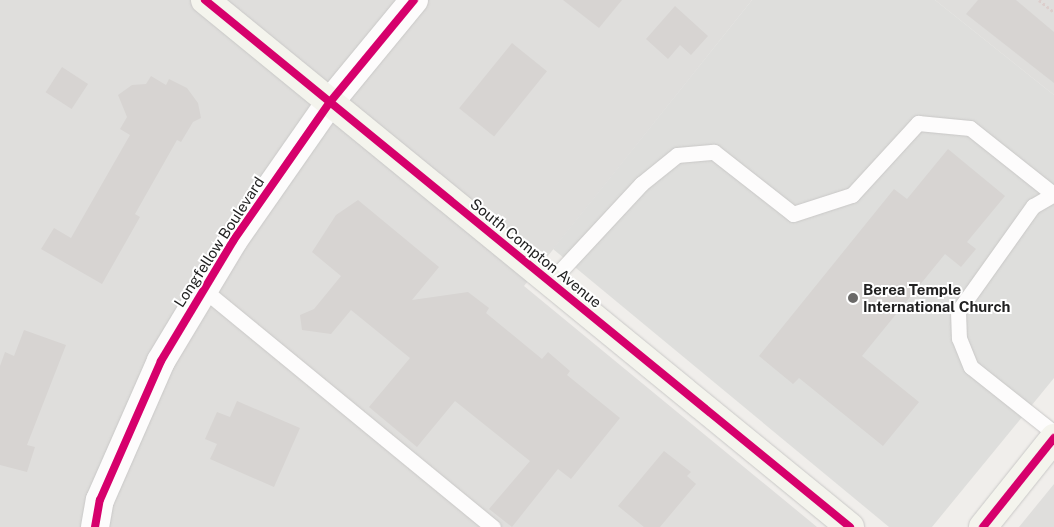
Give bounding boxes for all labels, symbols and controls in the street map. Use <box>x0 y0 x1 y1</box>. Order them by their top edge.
street label: Longfellow Boulevard <box>170 173 268 311</box>
street label: South Compton Avenue <box>467 195 605 311</box>
place label: Berea Temple International Church <box>863 280 1011 315</box>
marker: Berea Temple International Church <box>847 292 859 304</box>

